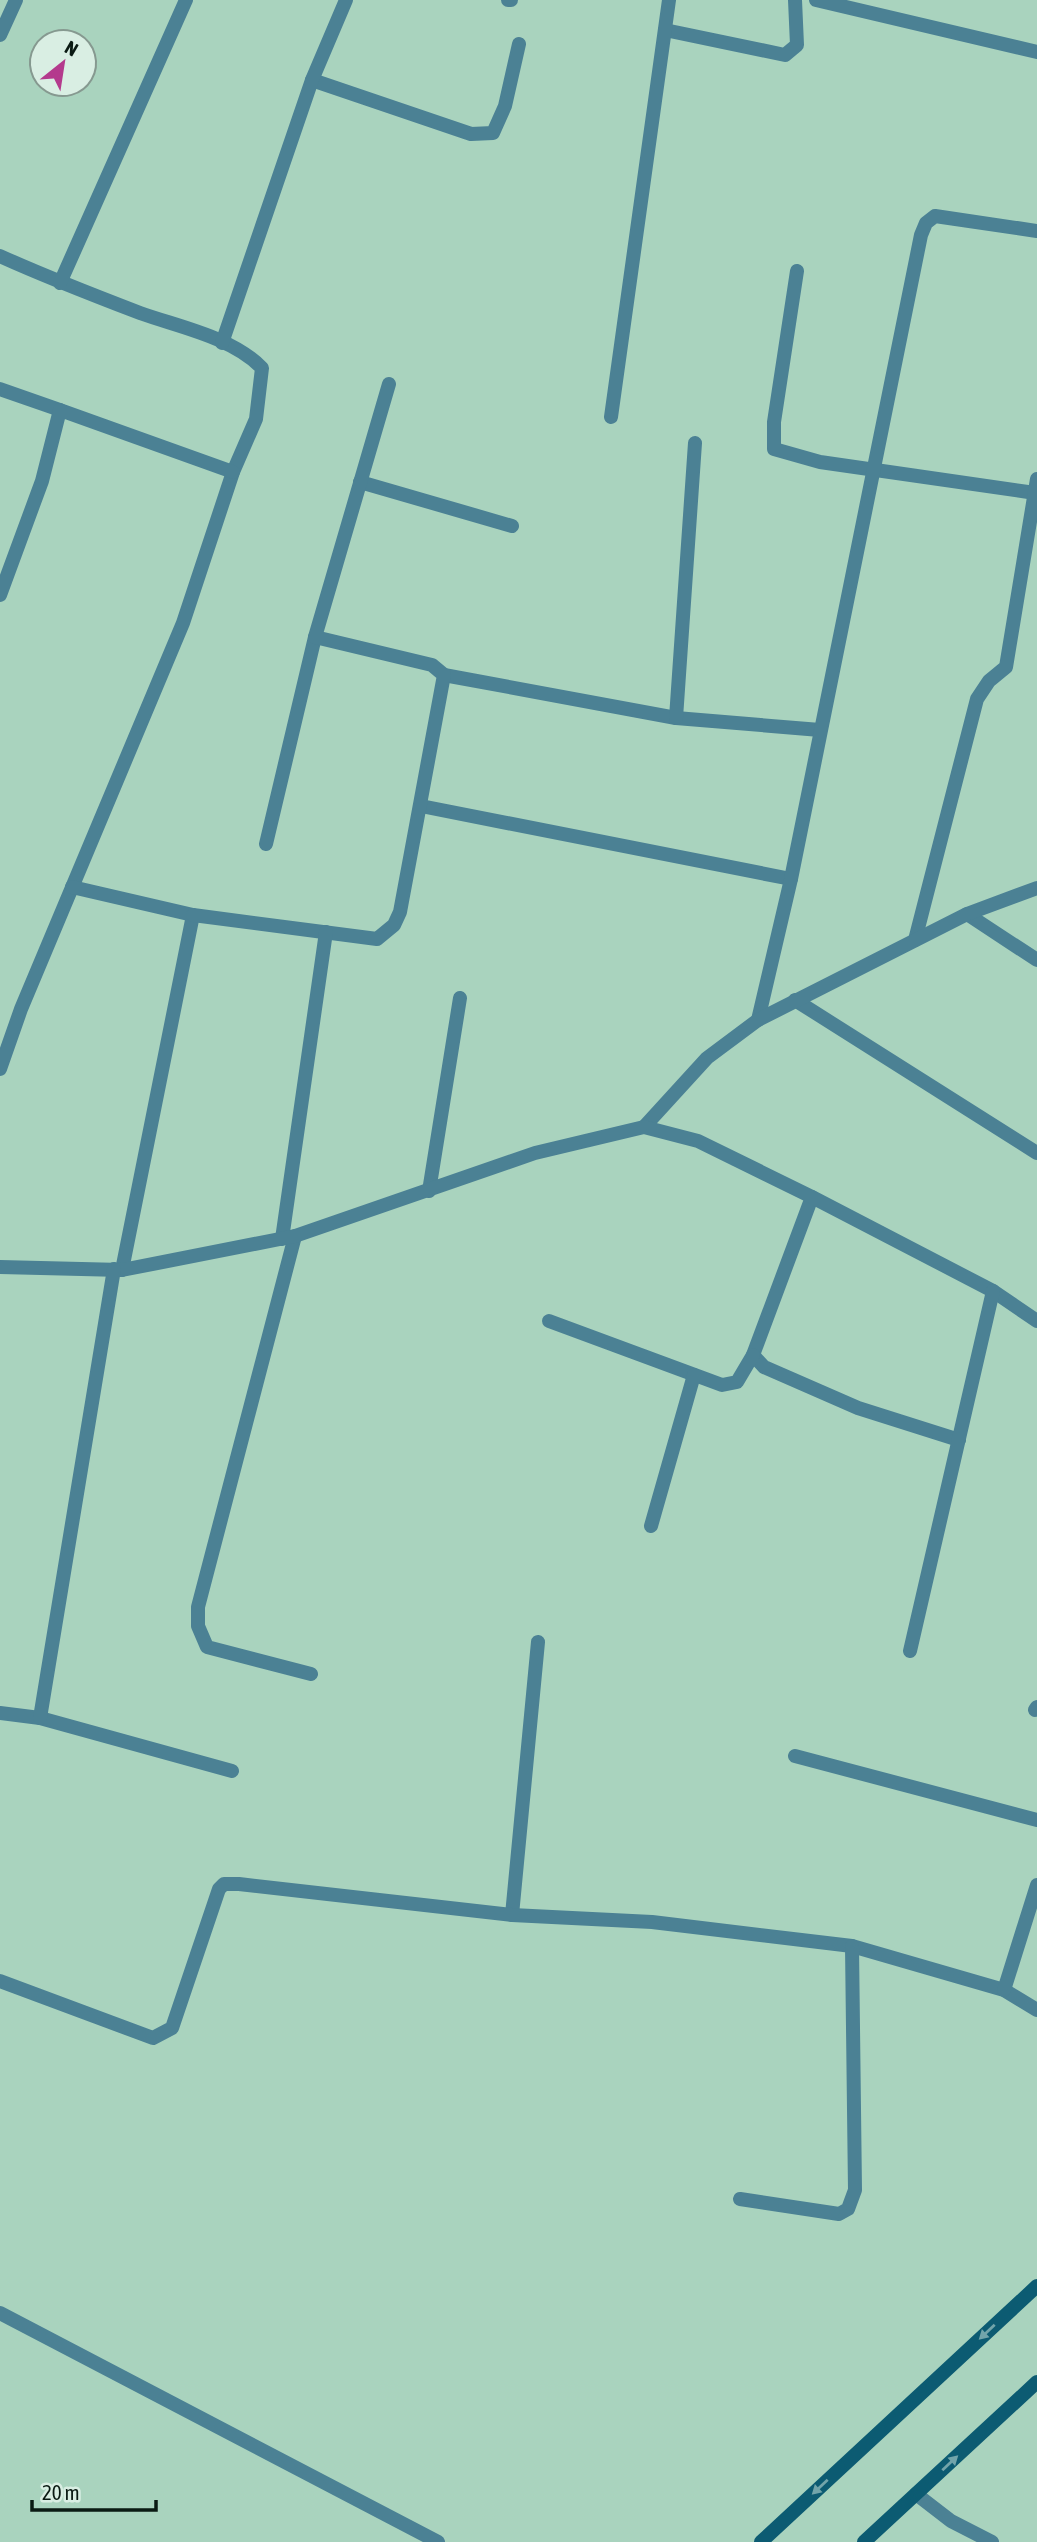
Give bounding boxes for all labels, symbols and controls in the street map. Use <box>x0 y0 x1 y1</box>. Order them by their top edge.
north arrow <box>28 28 98 98</box>
text: N <box>61 36 82 61</box>
one-way arrow <box>978 2324 996 2340</box>
one-way arrow <box>941 2455 958 2471</box>
scale bar <box>32 2468 156 2512</box>
one-way arrow <box>811 2479 829 2495</box>
text: 20 m <box>42 2480 80 2504</box>

